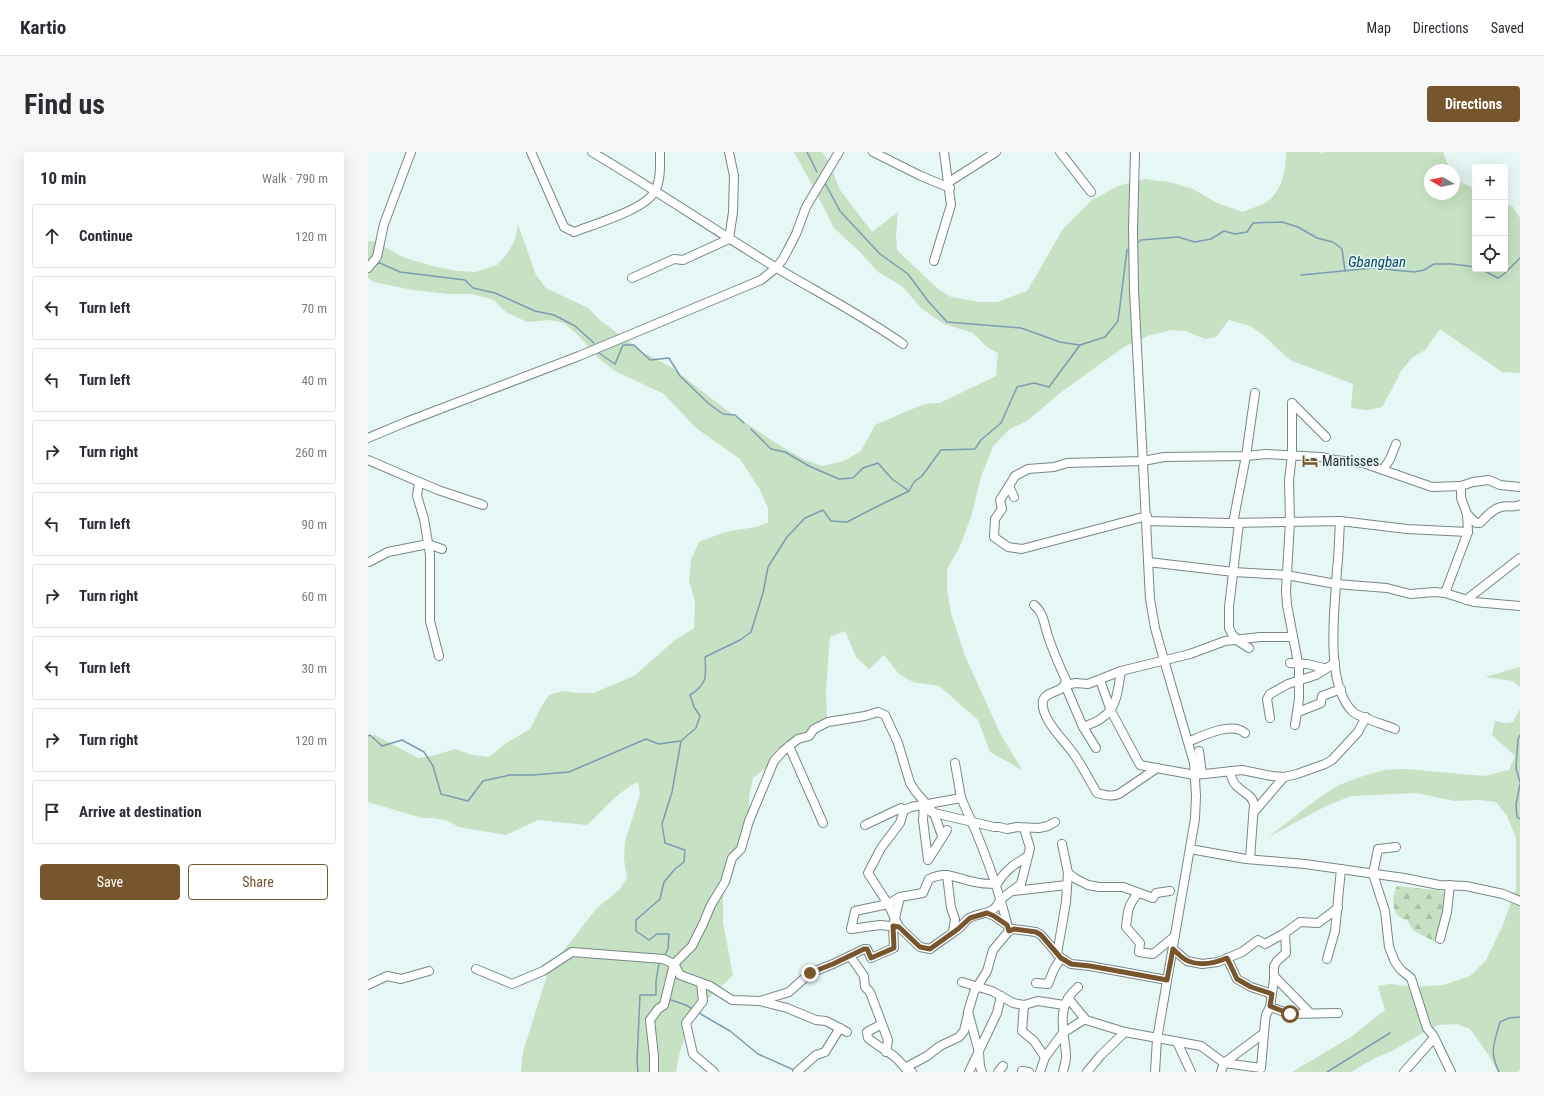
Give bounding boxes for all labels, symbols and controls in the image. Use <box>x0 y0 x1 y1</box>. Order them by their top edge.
text: Kartio <box>20 16 66 39</box>
text: Map <box>1367 20 1391 36</box>
text: Directions <box>1413 20 1469 36</box>
text: Saved <box>1491 20 1524 36</box>
button: Directions <box>1427 86 1520 122</box>
text: Find us <box>24 88 105 121</box>
north arrow <box>1424 164 1460 200</box>
map controls <box>1472 164 1508 272</box>
button: + <box>1472 164 1508 200</box>
text: 10 min <box>40 168 86 188</box>
text: Walk · 790 m <box>262 171 328 186</box>
button: − <box>1472 200 1508 236</box>
icon: ahead <box>41 225 63 247</box>
text: Continue <box>79 227 133 245</box>
text: 120 m <box>295 229 327 244</box>
button: locate <box>1472 236 1508 272</box>
water label: Gbangban <box>1348 253 1406 271</box>
icon: left <box>41 297 63 319</box>
text: Turn left <box>79 299 130 317</box>
text: 70 m <box>301 301 327 316</box>
icon: left <box>41 369 63 391</box>
text: Turn left <box>79 371 130 389</box>
text: 40 m <box>301 373 327 388</box>
icon: right <box>41 441 63 463</box>
text: Turn right <box>79 443 138 461</box>
text: 260 m <box>295 445 327 460</box>
hotel icon: Mantisses <box>1301 452 1319 470</box>
place label: Mantisses <box>1322 453 1379 469</box>
icon: left <box>41 513 63 535</box>
text: Turn left <box>79 515 130 533</box>
text: 90 m <box>301 517 327 532</box>
icon: right <box>41 585 63 607</box>
text: Turn right <box>79 587 138 605</box>
text: 60 m <box>301 589 327 604</box>
icon: left <box>41 657 63 679</box>
text: Turn left <box>79 659 130 677</box>
text: 30 m <box>301 661 327 676</box>
icon: right <box>41 729 63 751</box>
text: Turn right <box>79 731 138 749</box>
text: 120 m <box>295 733 327 748</box>
icon: arrive <box>41 801 63 823</box>
text: Arrive at destination <box>79 803 202 821</box>
button: Save <box>40 864 180 900</box>
button: Share <box>188 864 328 900</box>
route end <box>801 964 819 982</box>
route start <box>1281 1005 1299 1023</box>

